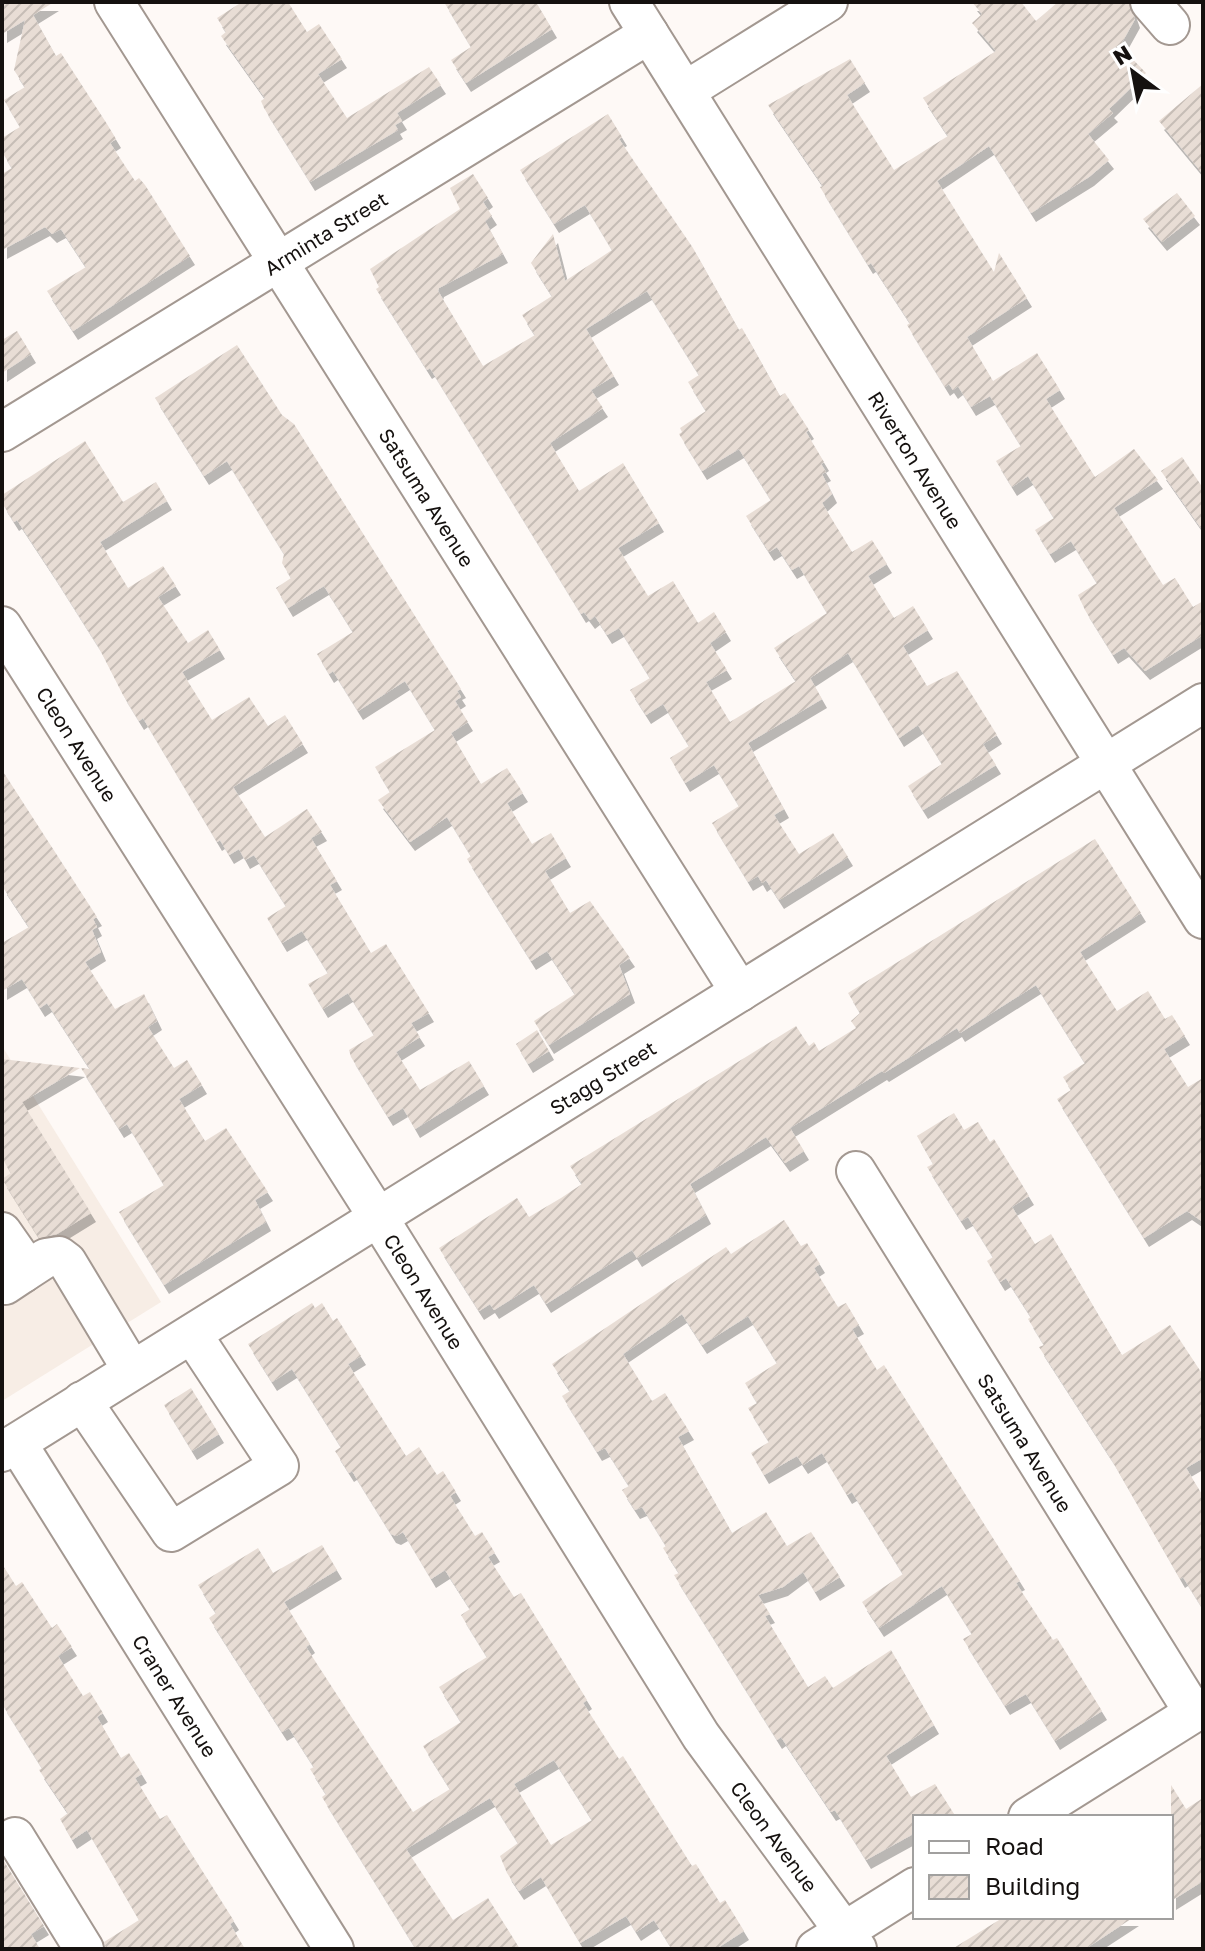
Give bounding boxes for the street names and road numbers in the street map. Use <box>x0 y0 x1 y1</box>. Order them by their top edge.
street label: Arminta Street <box>260 186 392 280</box>
street label: Riverton Avenue <box>864 387 967 533</box>
street label: Satsuma Avenue <box>374 424 480 571</box>
street label: Cleon Avenue <box>32 682 123 806</box>
street label: Stagg Street <box>545 1035 660 1119</box>
street label: Cleon Avenue <box>379 1229 469 1353</box>
street label: Satsuma Avenue <box>973 1369 1078 1516</box>
street label: Craner Avenue <box>128 1630 223 1761</box>
street label: Cleon Avenue <box>726 1776 823 1896</box>

